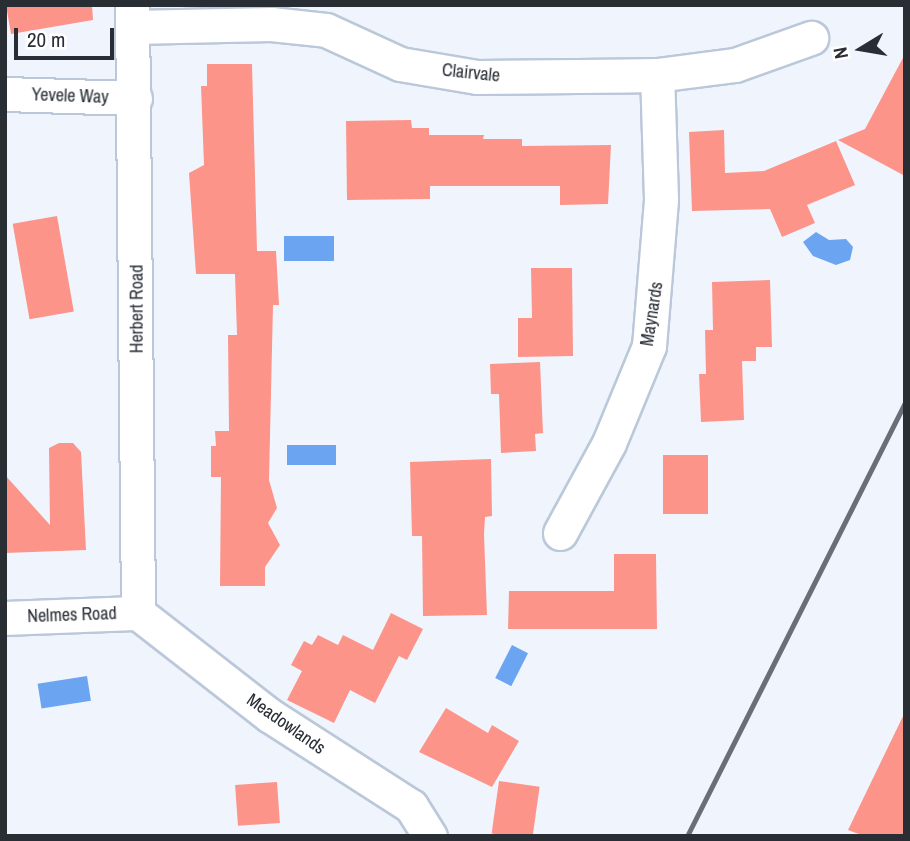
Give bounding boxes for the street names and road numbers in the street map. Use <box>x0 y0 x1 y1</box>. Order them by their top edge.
street label: Clairvale <box>441 59 501 87</box>
street label: Yevele Way <box>31 84 109 108</box>
street label: Herbert Road <box>126 265 148 353</box>
street label: Maynards <box>636 280 668 348</box>
street label: Nelmes Road <box>27 603 117 627</box>
street label: Meadowlands <box>243 689 329 759</box>

